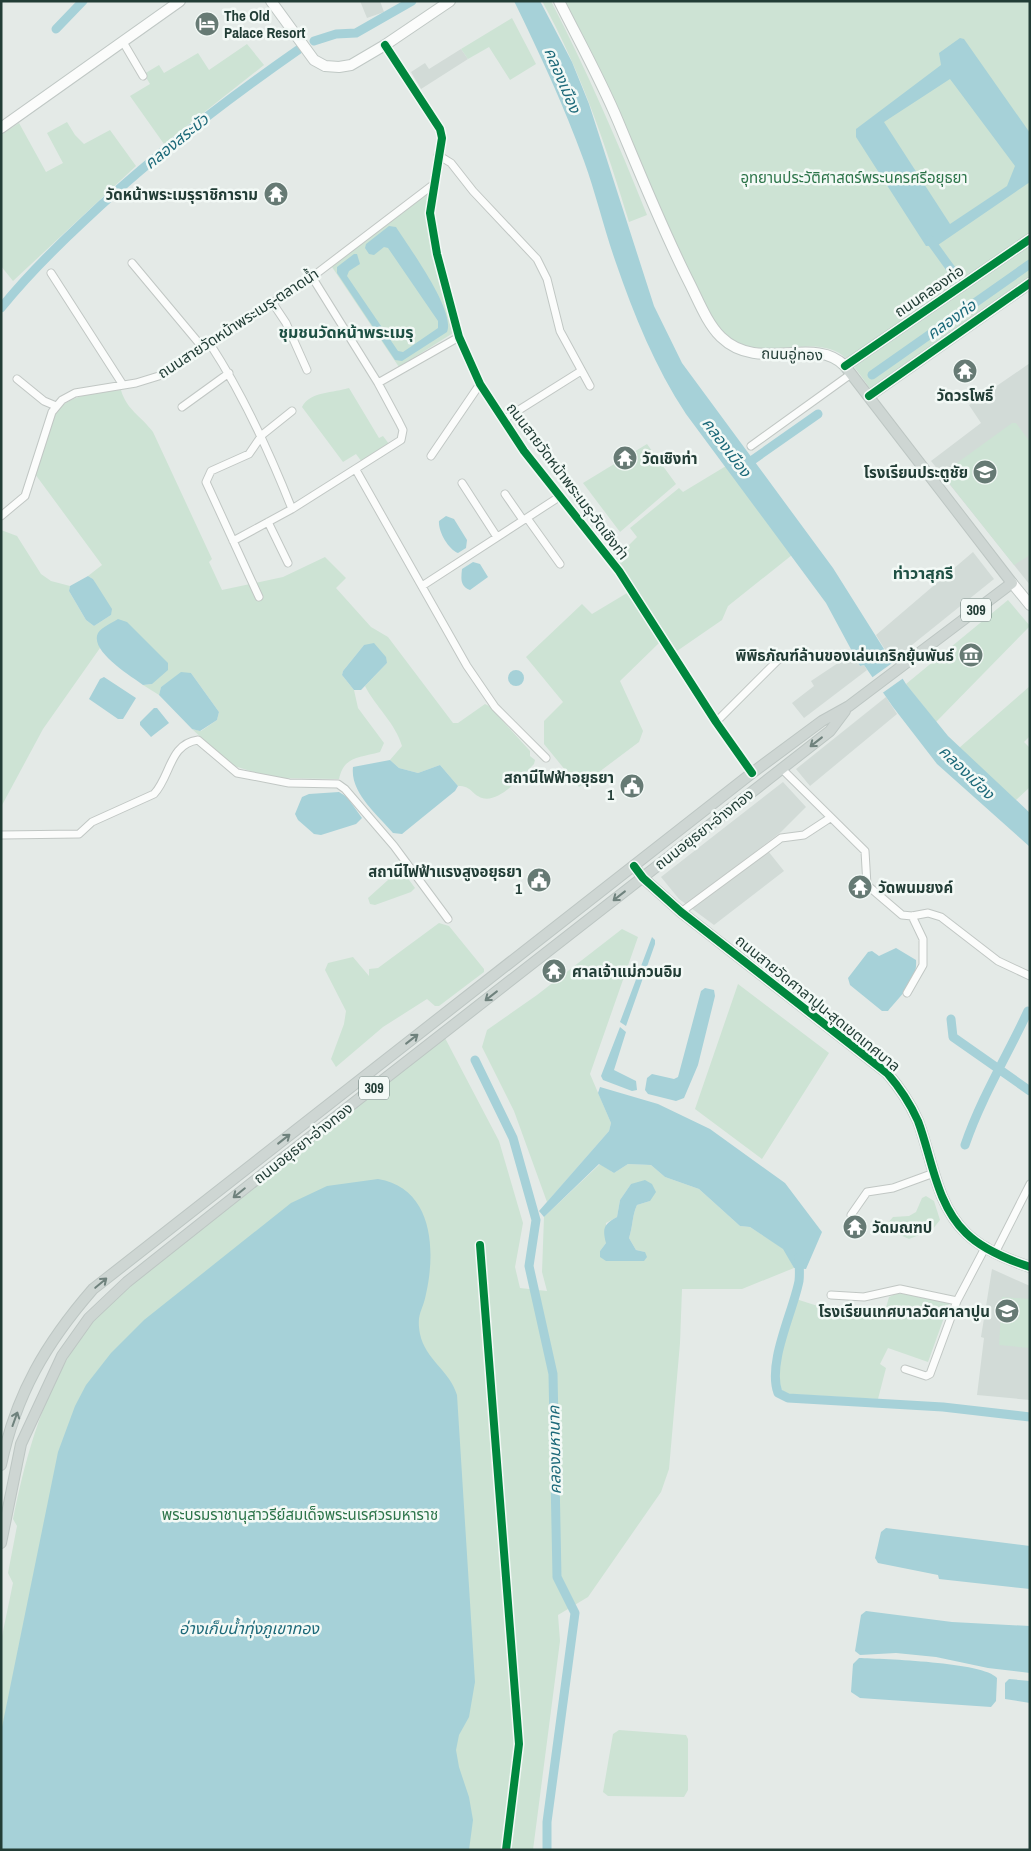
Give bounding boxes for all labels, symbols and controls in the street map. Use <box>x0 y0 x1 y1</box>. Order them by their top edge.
place label: The Old Palace Resort <box>224 5 305 43</box>
hotel icon: The Old Palace Resort <box>194 11 220 37</box>
water label: คลองเมือง <box>539 44 587 117</box>
water label: คลองสระบัว <box>139 108 214 174</box>
park label: อุทยานประวัติศาสตร์พระนครศรีอยุธยา <box>740 167 968 188</box>
temple icon: วัดหน้าพระเมรุราชิการาม <box>263 181 289 207</box>
place label: วัดหน้าพระเมรุราชิการาม <box>105 184 258 205</box>
street label: ถนนคลองท่อ <box>891 261 967 321</box>
street label: ถนนสายวัดหน้าพระเมรุ-ตลาดน้ำ <box>153 263 323 383</box>
water label: คลองท่อ <box>923 295 979 343</box>
district label: ชุมชนวัดหน้าพระเมรุ <box>278 321 414 343</box>
street label: ถนนอู่ทอง <box>761 342 823 366</box>
temple icon: วัดวรโพธิ์ <box>952 358 978 384</box>
place label: วัดวรโพธิ์ <box>936 385 995 406</box>
street label: ถนนสายวัดหน้าพระเมรุ-วัดเชิงท่า <box>502 398 634 564</box>
water label: คลองเมือง <box>697 413 757 482</box>
temple icon: วัดเชิงท่า <box>612 445 638 471</box>
place label: วัดเชิงท่า <box>642 448 698 469</box>
school or university icon: โรงเรียนประตูชัย <box>972 459 998 485</box>
place label: โรงเรียนประตูชัย <box>864 462 968 483</box>
district label: ท่าวาสุกรี <box>893 562 953 584</box>
road number: 309 <box>961 598 991 622</box>
museum icon: พิพิธภัณฑ์ล้านของเล่นเกริกยุ้นพันธ์ <box>958 642 984 668</box>
place label: พิพิธภัณฑ์ล้านของเล่นเกริกยุ้นพันธ์ <box>736 645 954 666</box>
one-way arrow <box>810 736 823 747</box>
water label: คลองเมือง <box>935 740 1000 805</box>
place label: สถานีไฟฟ้าอยุธยา 1 <box>504 767 614 805</box>
public building icon: สถานีไฟฟ้าอยุธยา 1 <box>619 773 645 799</box>
street label: ถนนอยุธยา-อ่างทอง <box>650 784 758 874</box>
place label: สถานีไฟฟ้าแรงสูงอยุธยา 1 <box>368 861 522 899</box>
public building icon: สถานีไฟฟ้าแรงสูงอยุธยา 1 <box>526 867 552 893</box>
temple icon: วัดพนมยงค์ <box>847 874 873 900</box>
place label: วัดพนมยงค์ <box>878 877 953 898</box>
one-way arrow <box>612 891 626 901</box>
street label: ถนนสายวัดศาลาปูน-สุดเขตเทศบาล <box>731 930 905 1076</box>
temple icon: ศาลเจ้าแม่กวนอิม <box>541 958 567 984</box>
place label: ศาลเจ้าแม่กวนอิม <box>572 961 682 982</box>
one-way arrow <box>485 991 498 1002</box>
one-way arrow <box>405 1034 418 1045</box>
road number: 309 <box>359 1076 389 1100</box>
street label: ถนนอยุธยา-อ่างทอง <box>249 1098 357 1188</box>
one-way arrow <box>277 1134 290 1145</box>
one-way arrow <box>232 1188 246 1198</box>
temple icon: วัดมณฑป <box>842 1214 868 1240</box>
place label: วัดมณฑป <box>872 1217 932 1238</box>
one-way arrow <box>94 1278 107 1289</box>
school or university icon: โรงเรียนเทศบาลวัดศาลาปูน <box>994 1298 1020 1324</box>
place label: โรงเรียนเทศบาลวัดศาลาปูน <box>819 1301 990 1322</box>
water label: คลองมหานาค <box>542 1404 566 1494</box>
one-way arrow <box>11 1411 20 1427</box>
park label: พระบรมราชานุสาวรีย์สมเด็จพระนเรศวรมหาราช <box>162 1504 438 1525</box>
water label: อ่างเก็บน้ำทุ่งภูเขาทอง <box>179 1617 320 1639</box>

